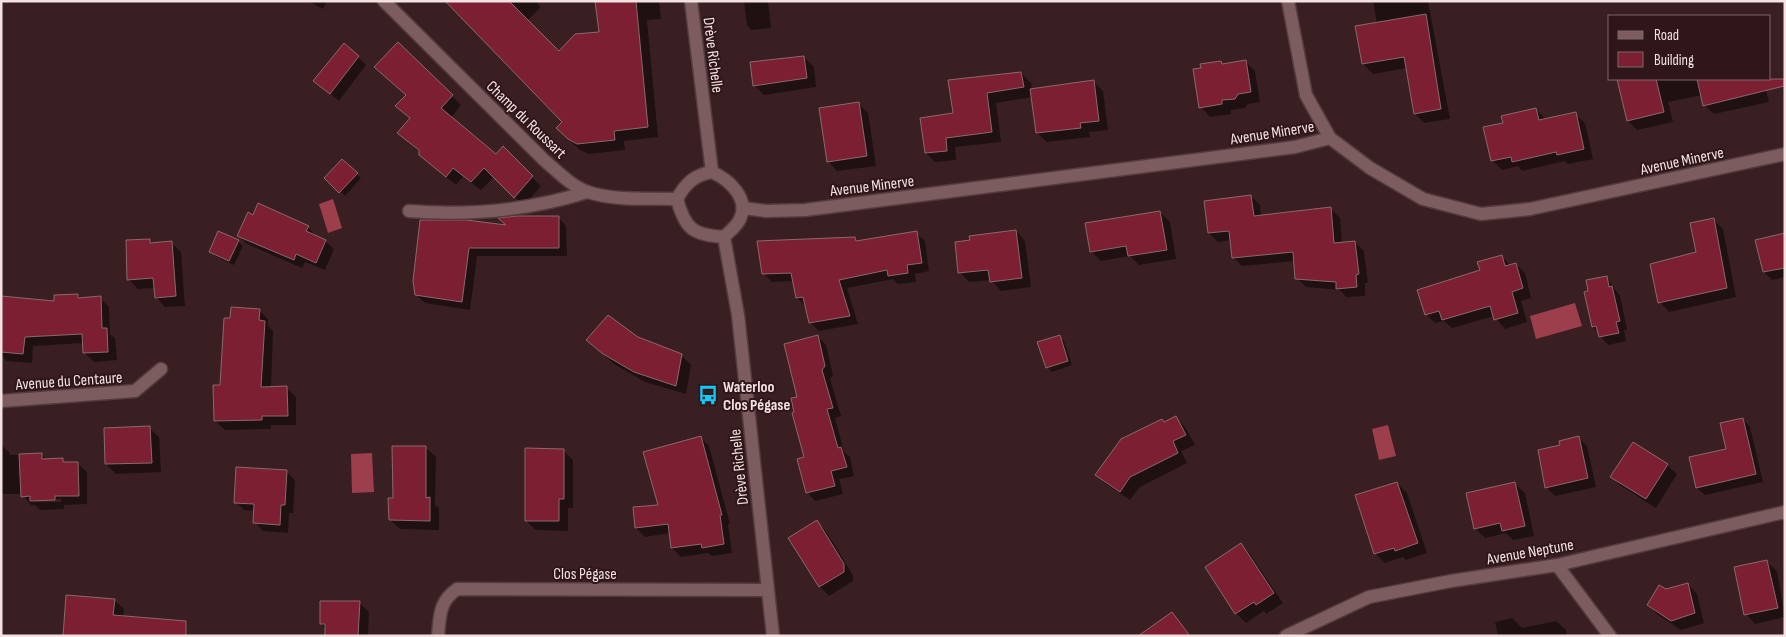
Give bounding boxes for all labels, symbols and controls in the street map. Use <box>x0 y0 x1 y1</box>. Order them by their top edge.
legend <box>1608 15 1771 80</box>
street label: Drève Richelle <box>698 16 727 94</box>
text: Road <box>1654 26 1679 45</box>
text: Building <box>1654 51 1694 70</box>
street label: Champ du Roussart <box>482 77 570 163</box>
street label: Avenue Minerve <box>1228 117 1316 150</box>
street label: Avenue Minerve <box>1638 143 1726 180</box>
street label: Avenue Minerve <box>828 172 915 201</box>
street label: Avenue du Centaure <box>14 368 123 395</box>
place label: Waterloo Clos Pégase <box>723 378 790 415</box>
bus stop icon: Waterloo Clos Pégase <box>697 384 719 406</box>
street label: Drève Richelle <box>726 428 753 506</box>
street label: Avenue Neptune <box>1484 536 1575 570</box>
street label: Clos Pégase <box>553 565 617 584</box>

